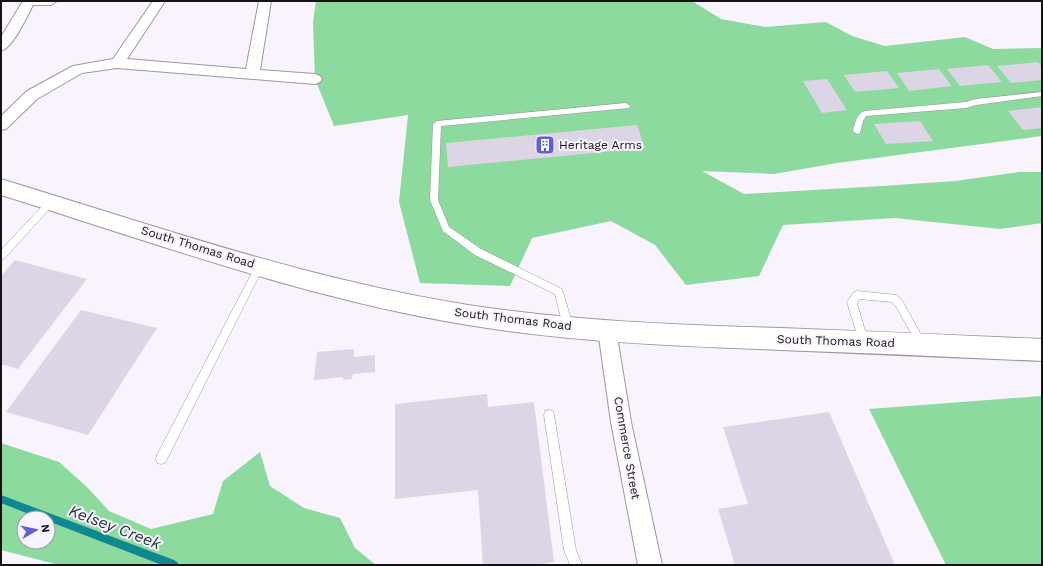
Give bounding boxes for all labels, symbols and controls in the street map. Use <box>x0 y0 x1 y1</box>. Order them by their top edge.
building icon: Heritage Arms <box>534 134 556 156</box>
place label: Heritage Arms <box>559 138 642 152</box>
street label: South Thomas Road <box>139 223 257 271</box>
street label: South Thomas Road <box>454 305 572 333</box>
street label: South Thomas Road <box>777 332 895 350</box>
street label: Commerce Street <box>611 396 643 500</box>
water label: Kelsey Creek <box>66 501 165 554</box>
north arrow <box>16 510 56 550</box>
text: N <box>38 523 52 534</box>

